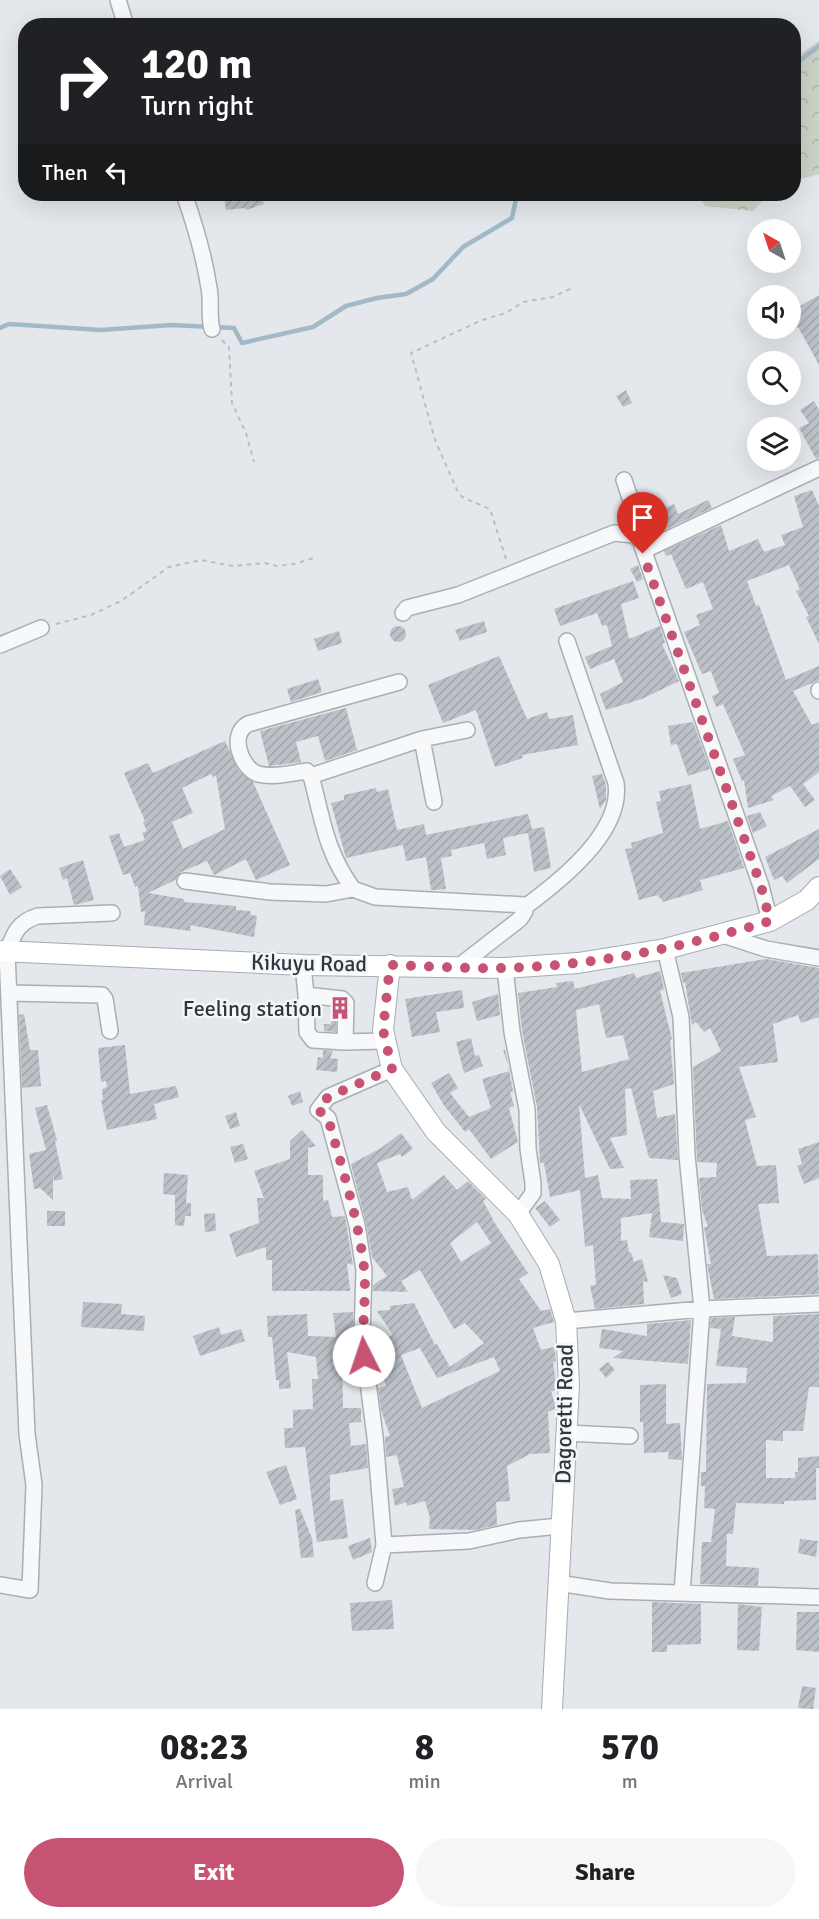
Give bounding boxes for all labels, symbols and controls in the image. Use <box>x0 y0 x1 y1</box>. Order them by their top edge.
text: 120 m <box>141 39 252 90</box>
icon: right <box>42 42 120 120</box>
text: Turn right <box>141 90 254 123</box>
icon: left <box>100 156 133 189</box>
text: Then <box>42 159 88 186</box>
north arrow <box>747 219 801 273</box>
map controls <box>747 219 801 471</box>
button: sound <box>747 285 801 339</box>
button: search <box>747 351 801 405</box>
button: layers <box>747 417 801 471</box>
pin <box>617 492 668 554</box>
icon: arrive <box>626 501 659 534</box>
street label: Kikuyu Road <box>251 948 367 978</box>
place label: Feeling station <box>183 995 322 1022</box>
building icon: Feeling station <box>327 995 353 1021</box>
position arrow <box>332 1324 396 1388</box>
street label: Dagoretti Road <box>549 1344 579 1484</box>
text: 08:23 <box>160 1725 248 1770</box>
text: 8 <box>415 1725 434 1770</box>
text: 570 <box>601 1725 659 1770</box>
text: Arrival <box>175 1769 233 1794</box>
text: min <box>408 1769 441 1794</box>
text: m <box>622 1769 638 1794</box>
button: Exit <box>24 1838 404 1907</box>
button: Share <box>416 1838 795 1907</box>

